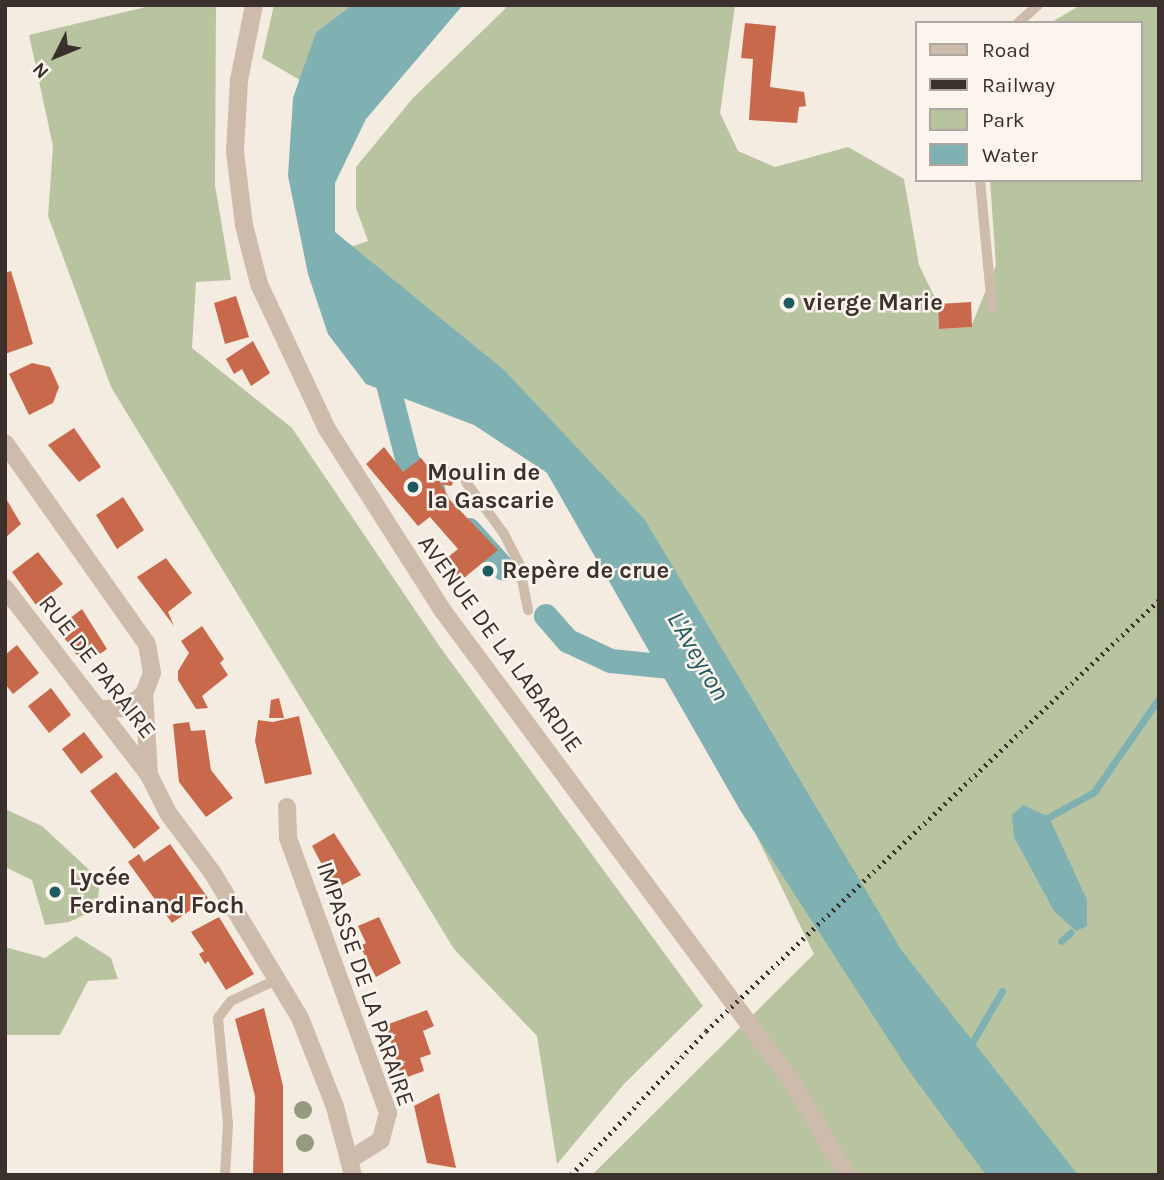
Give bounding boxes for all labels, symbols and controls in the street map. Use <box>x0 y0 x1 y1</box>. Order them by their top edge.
north arrow <box>21 21 91 91</box>
legend <box>916 21 1143 182</box>
text: Road <box>982 38 1030 62</box>
text: N <box>28 58 53 83</box>
text: Railway <box>982 73 1055 97</box>
text: Park <box>982 108 1025 132</box>
text: Water <box>982 143 1038 167</box>
place label: vierge Marie <box>803 289 943 317</box>
marker: vierge Marie <box>781 295 797 311</box>
place label: Moulin de la Gascarie <box>427 459 554 515</box>
marker: Moulin de la Gascarie <box>405 479 421 495</box>
street label: AVENUE DE LA LABARDIE <box>411 530 589 758</box>
place label: Repère de crue <box>502 557 669 585</box>
marker: Repère de crue <box>480 563 496 579</box>
street label: RUE DE PARAIRE <box>32 590 162 744</box>
water label: L'Aveyron <box>660 606 736 706</box>
street label: IMPASSE DE LA PARAIRE <box>310 858 420 1110</box>
place label: Lycée Ferdinand Foch <box>69 864 244 920</box>
marker: Lycée Ferdinand Foch <box>47 884 63 900</box>

